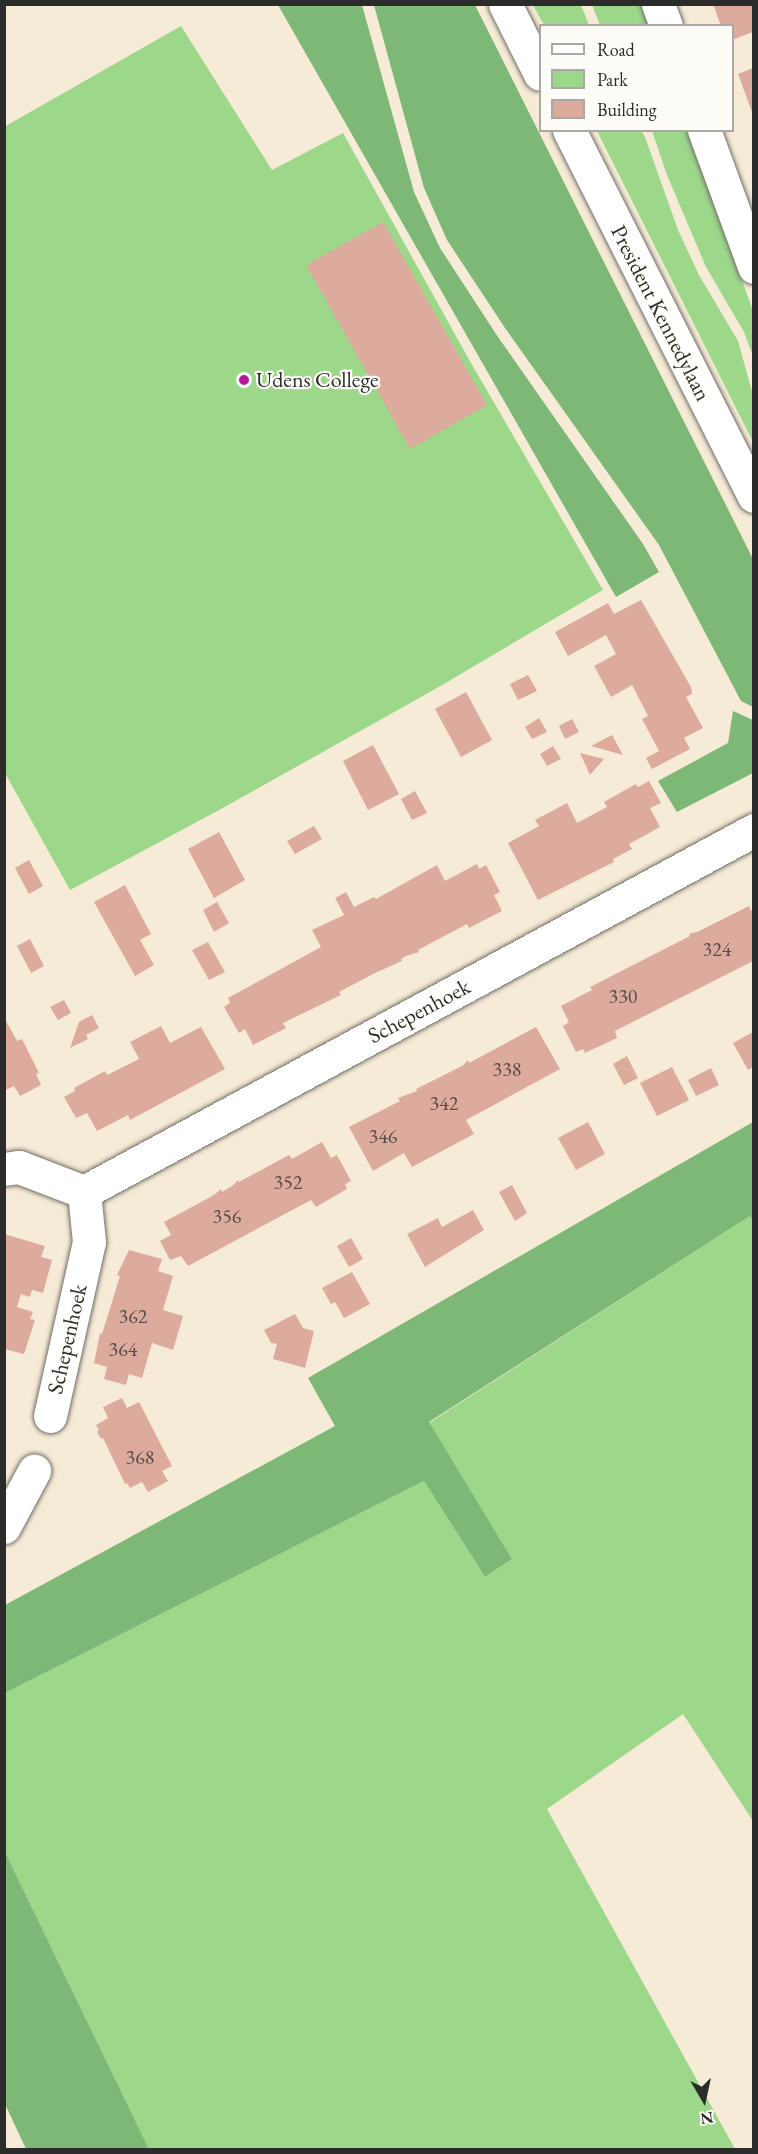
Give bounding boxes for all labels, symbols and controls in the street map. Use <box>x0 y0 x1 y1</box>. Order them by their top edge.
legend <box>539 24 734 132</box>
text: Road <box>597 38 635 61</box>
text: Park <box>597 68 628 91</box>
text: Building <box>597 98 657 121</box>
street label: President Kennedylaan <box>605 221 717 405</box>
place label: Udens College <box>256 367 379 393</box>
marker: Udens College <box>237 373 251 387</box>
house number: 324 <box>703 937 731 961</box>
street label: Schepenhoek <box>363 973 475 1049</box>
house number: 330 <box>609 984 637 1008</box>
house number: 338 <box>493 1057 521 1081</box>
house number: 342 <box>430 1091 458 1115</box>
house number: 346 <box>369 1124 397 1148</box>
house number: 352 <box>274 1170 302 1194</box>
house number: 356 <box>213 1204 241 1228</box>
street label: Schepenhoek <box>42 1282 92 1396</box>
house number: 362 <box>119 1304 147 1328</box>
house number: 364 <box>109 1337 137 1361</box>
house number: 368 <box>126 1445 154 1469</box>
north arrow <box>674 2070 734 2130</box>
text: N <box>699 2107 715 2130</box>

